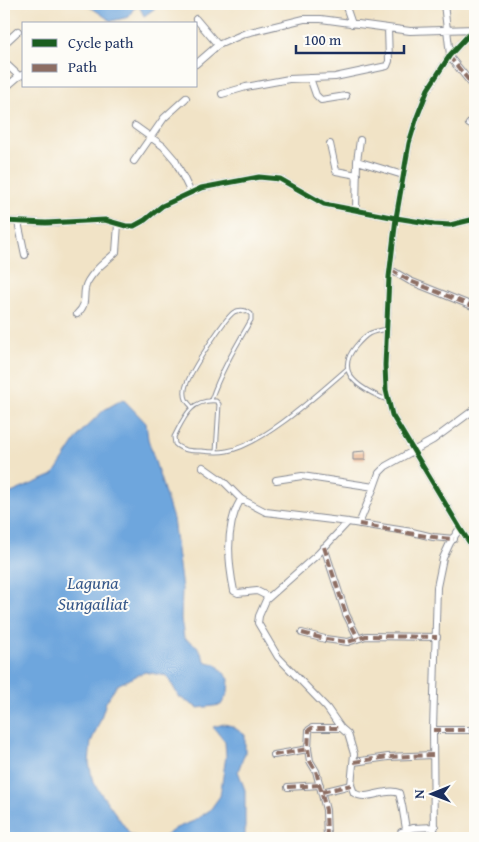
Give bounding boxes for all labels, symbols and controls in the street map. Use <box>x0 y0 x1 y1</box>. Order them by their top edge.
legend <box>22 22 198 88</box>
scale bar <box>296 22 404 54</box>
text: 100 m <box>304 29 342 50</box>
text: Cycle path <box>68 32 134 53</box>
text: Path <box>68 56 97 77</box>
water label: Laguna Sungailiat <box>58 569 129 617</box>
north arrow <box>406 770 456 820</box>
text: N <box>409 789 429 799</box>

